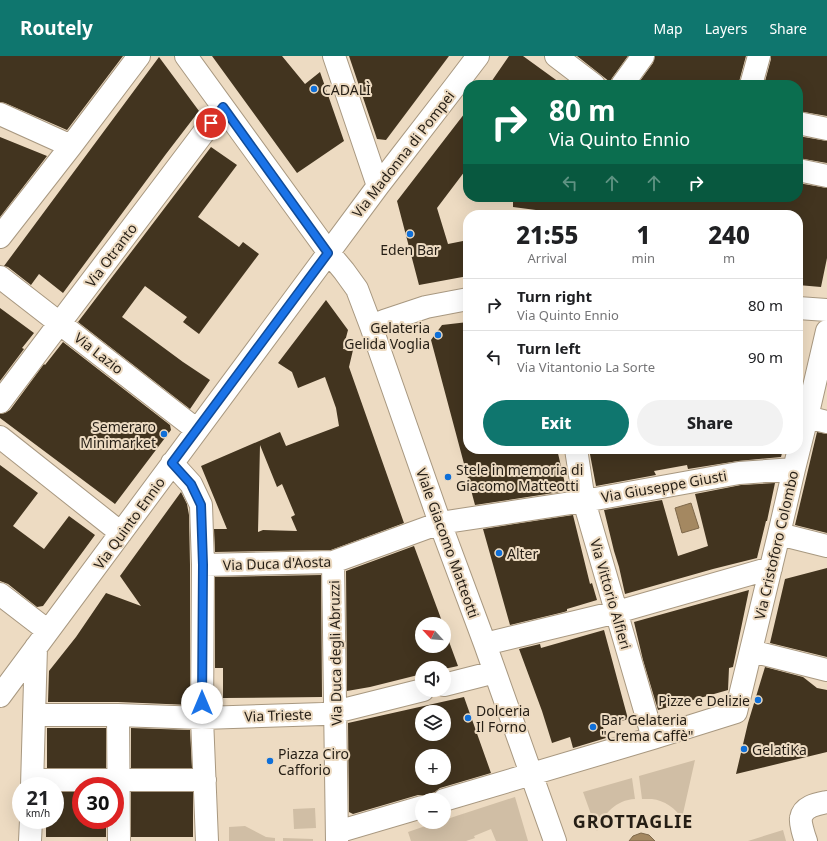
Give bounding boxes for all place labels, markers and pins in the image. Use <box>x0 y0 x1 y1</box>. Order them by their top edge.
place label: CADALÌ <box>322 80 371 99</box>
marker: CADALÌ <box>309 84 319 94</box>
pin <box>194 106 228 140</box>
marker: Eden Bar <box>405 229 415 239</box>
place label: Eden Bar <box>380 240 440 259</box>
place label: Gelateria Gelida Voglia <box>344 318 430 353</box>
marker: Gelateria Gelida Voglia <box>433 330 443 340</box>
place label: Semeraro Minimarket <box>80 417 156 452</box>
marker: Semeraro Minimarket <box>159 429 169 439</box>
place label: Stele in memoria di Giacomo Matteotti <box>456 460 583 495</box>
marker: Stele in memoria di Giacomo Matteotti <box>443 472 453 482</box>
place label: Alter <box>507 544 539 563</box>
marker: Alter <box>494 548 504 558</box>
place label: Pizze e Delizie <box>658 691 750 710</box>
marker: Pizze e Delizie <box>753 695 763 705</box>
place label: Dolceria Il Forno <box>476 701 530 736</box>
place label: Bar Gelateria "Crema Caffè" <box>601 710 693 745</box>
marker: Dolceria Il Forno <box>463 713 473 723</box>
marker: Bar Gelateria "Crema Caffè" <box>588 722 598 732</box>
place label: GelatiKa <box>752 740 807 759</box>
place label: Piazza Ciro Cafforio <box>278 744 349 779</box>
marker: GelatiKa <box>739 744 749 754</box>
marker: Piazza Ciro Cafforio <box>265 756 275 766</box>

